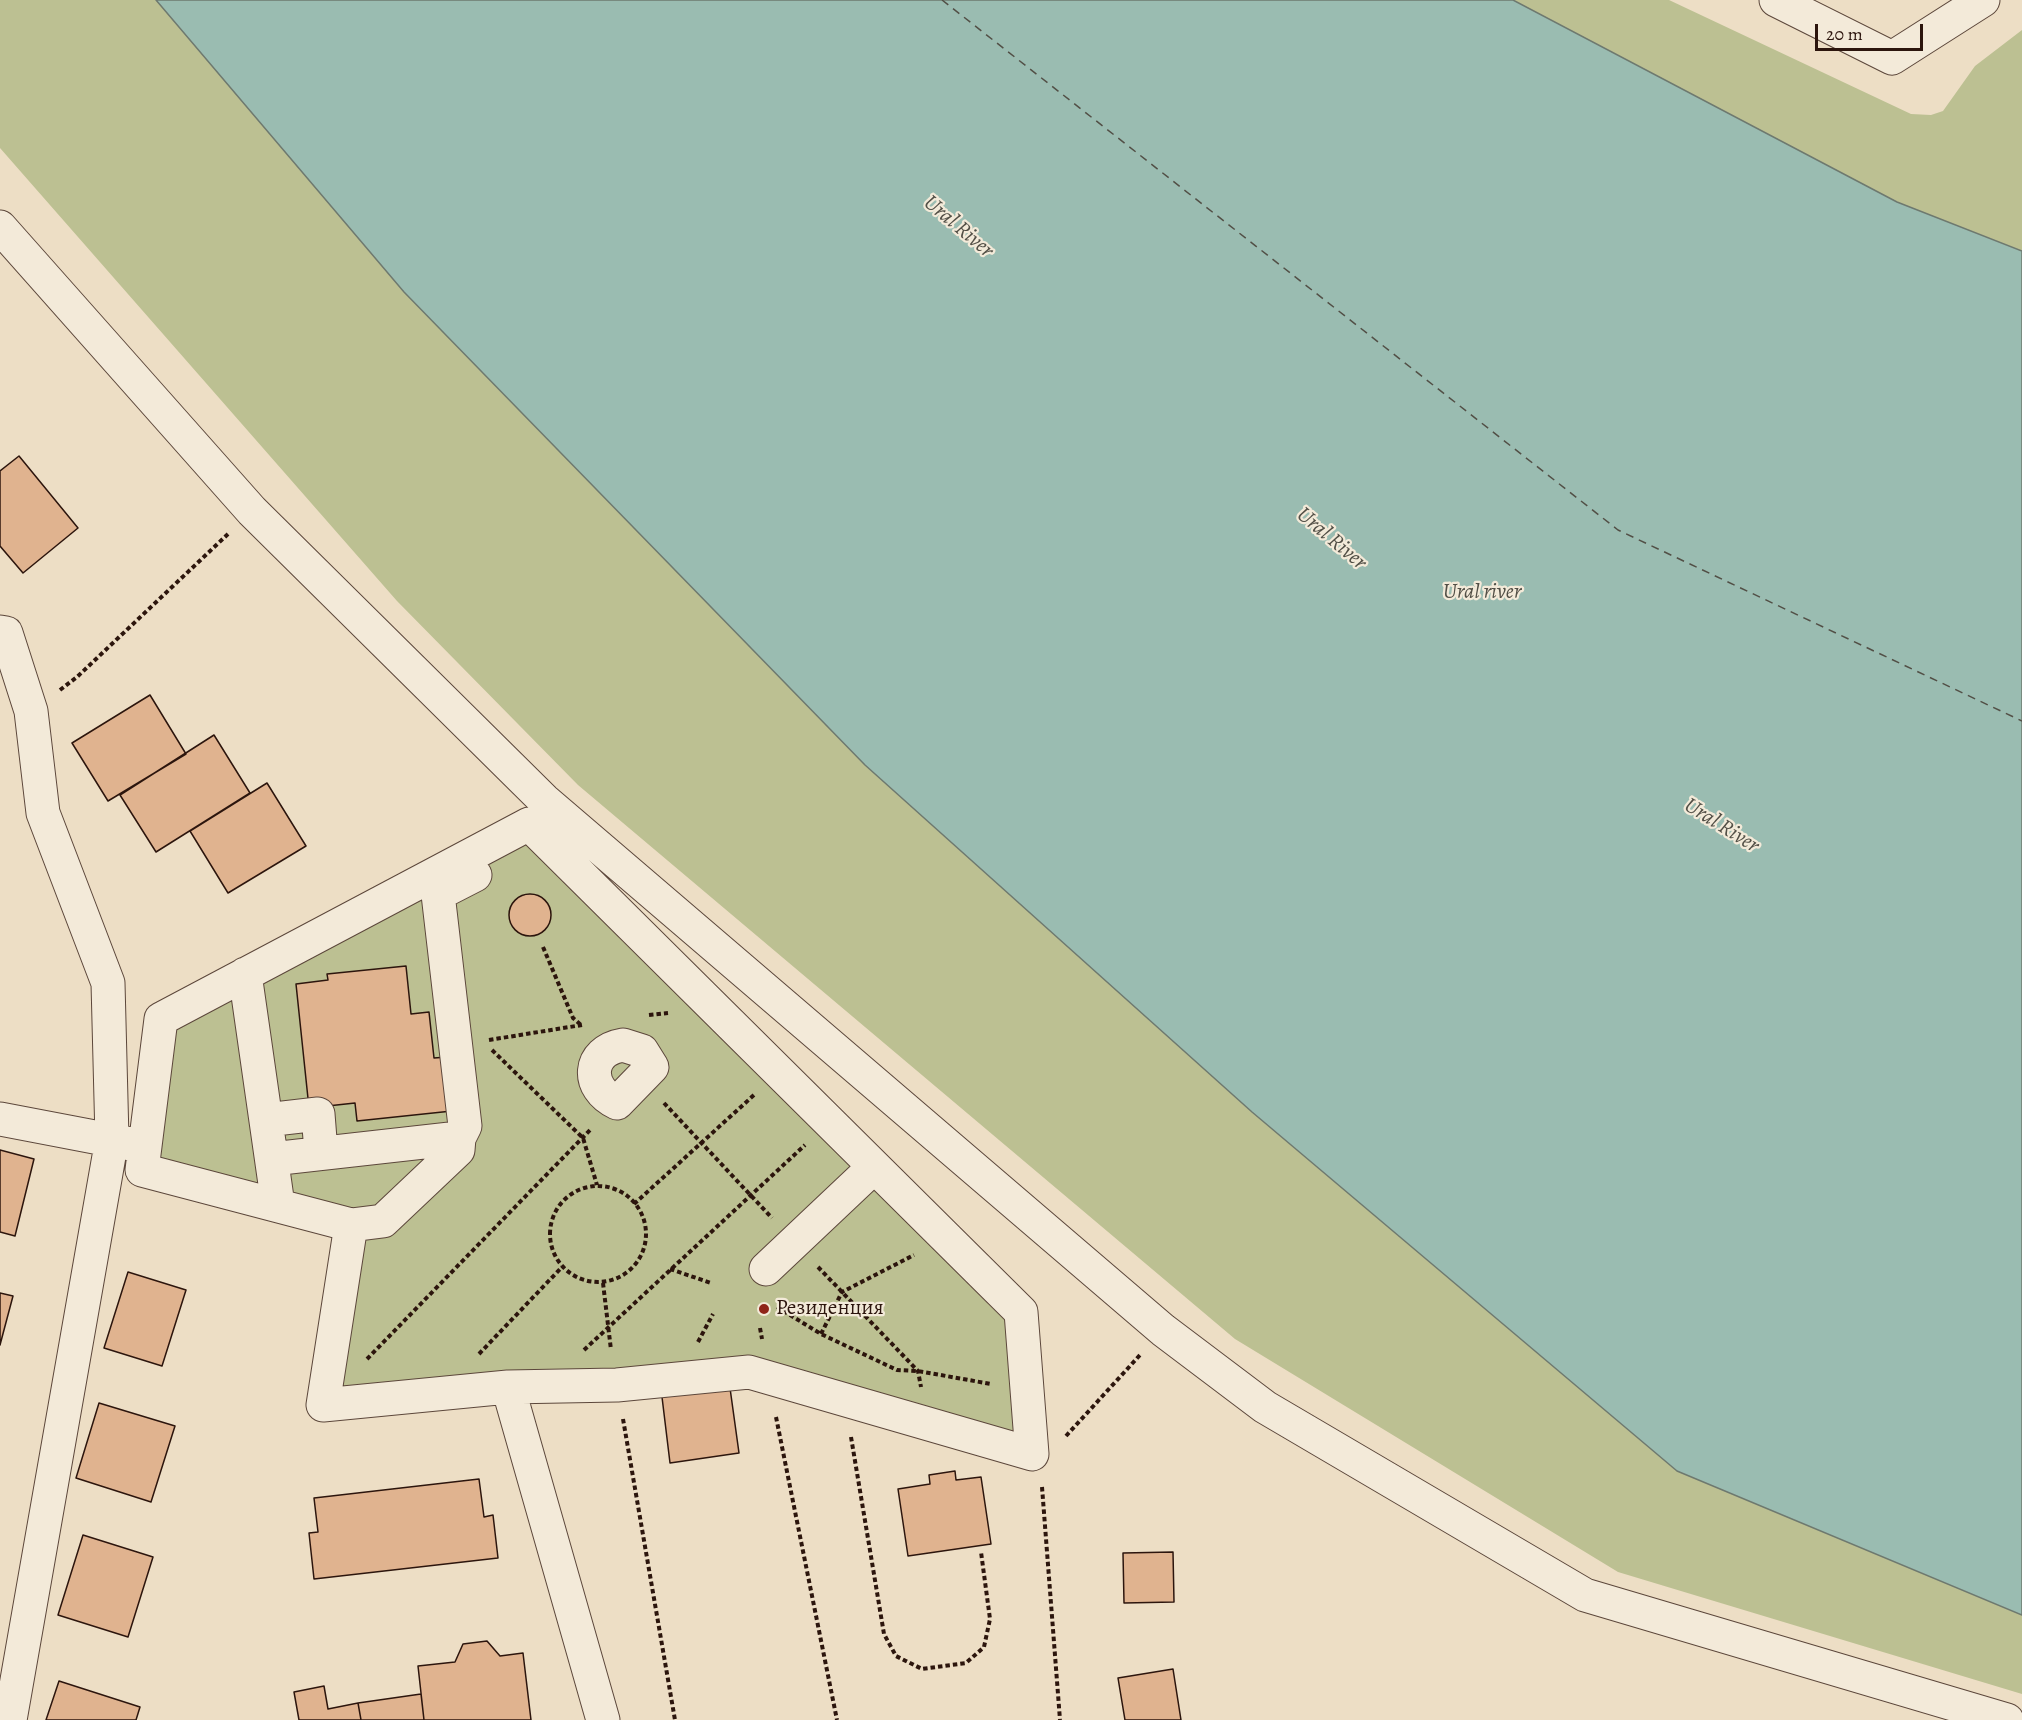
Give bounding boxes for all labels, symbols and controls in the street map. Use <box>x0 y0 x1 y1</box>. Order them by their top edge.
scale bar <box>1818 12 1926 50</box>
text: 20 m <box>1826 22 1863 46</box>
water label: Ural River <box>917 190 999 264</box>
water label: Ural River <box>1290 502 1372 576</box>
water label: Ural river <box>1443 580 1521 606</box>
water label: Ural River <box>1679 793 1763 859</box>
place label: Резиденция <box>776 1296 884 1322</box>
marker: Резиденция <box>757 1302 771 1316</box>

